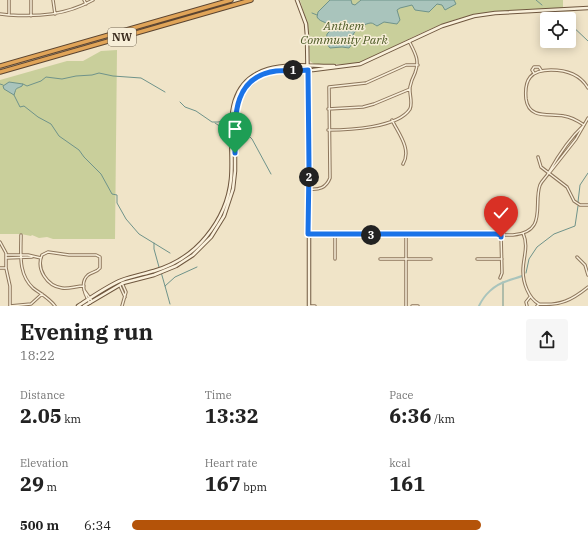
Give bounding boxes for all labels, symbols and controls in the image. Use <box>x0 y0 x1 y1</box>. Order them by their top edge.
map controls <box>540 12 576 48</box>
button: locate <box>540 12 576 48</box>
park label: Anthem Community Park <box>300 18 388 47</box>
road number: NW <box>108 28 136 46</box>
pin: 1 <box>283 60 303 80</box>
text: 1 <box>290 63 296 77</box>
pin <box>218 112 252 153</box>
icon: arrive <box>224 118 246 140</box>
pin: 2 <box>299 167 319 187</box>
text: 2 <box>306 170 312 184</box>
pin <box>484 196 518 237</box>
icon: check <box>490 202 512 224</box>
pin: 3 <box>361 225 381 245</box>
text: 3 <box>368 228 374 242</box>
text: Evening run <box>20 317 153 346</box>
button: share <box>526 319 568 361</box>
text: 18:22 <box>20 347 55 364</box>
text: Distance <box>20 388 65 402</box>
text: Time <box>205 388 232 402</box>
text: Pace <box>389 388 414 402</box>
text: 2.05 <box>20 402 62 429</box>
text: 13:32 <box>205 402 259 429</box>
text: 6:36 <box>389 402 431 429</box>
text: km <box>62 412 81 426</box>
text: /km <box>431 412 455 426</box>
text: Elevation <box>20 456 68 470</box>
text: Heart rate <box>205 456 257 470</box>
text: kcal <box>389 456 411 470</box>
text: 29 <box>20 470 44 497</box>
text: 167 <box>205 470 241 497</box>
text: 161 <box>389 470 425 497</box>
text: m <box>44 480 57 494</box>
text: bpm <box>241 480 267 494</box>
text: 500 m <box>20 517 59 534</box>
text: 6:34 <box>84 517 111 534</box>

